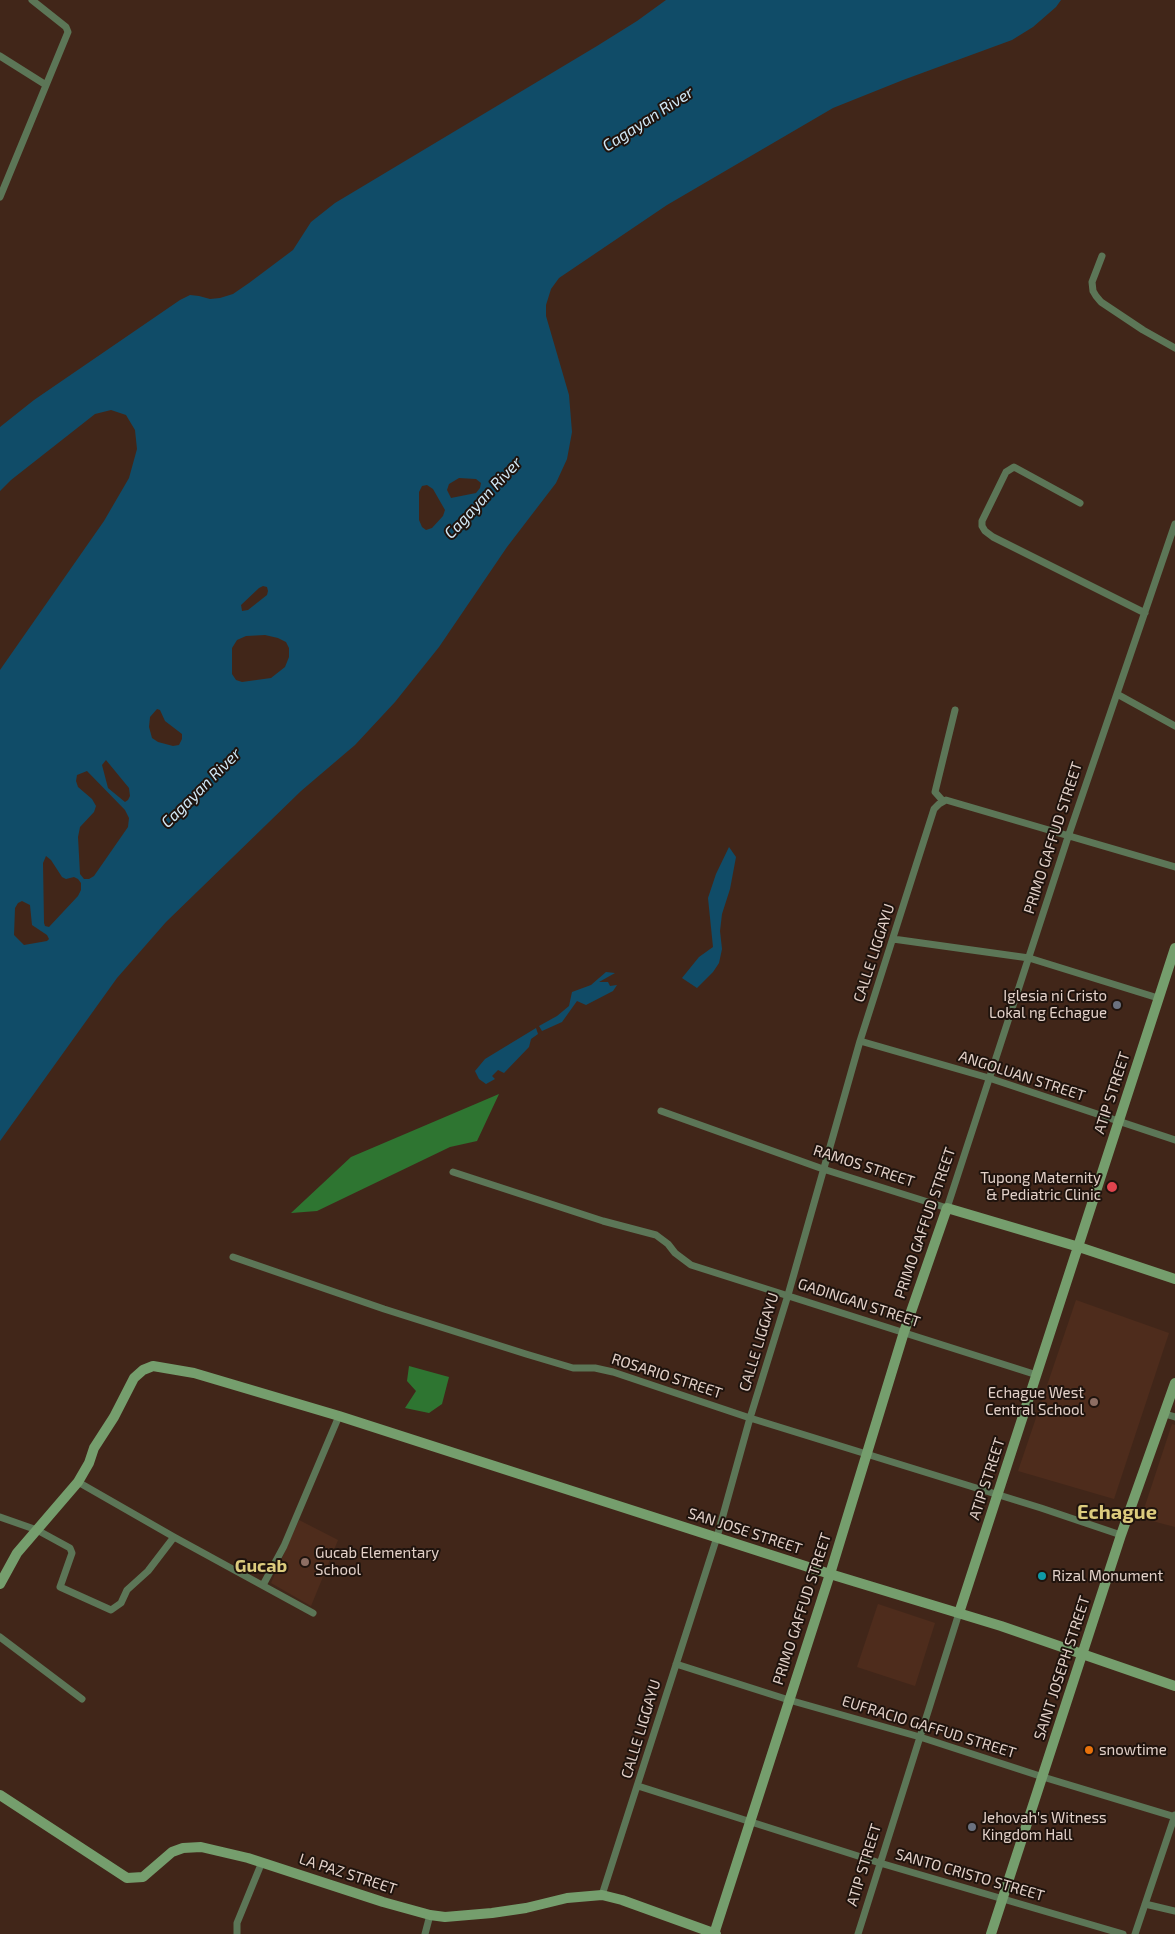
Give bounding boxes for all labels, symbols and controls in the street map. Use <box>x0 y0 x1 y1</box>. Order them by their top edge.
water label: Cagayan River <box>599 83 697 155</box>
water label: Cagayan River <box>440 453 526 543</box>
water label: Cagayan River <box>157 744 245 832</box>
street label: PRIMO GAFFUD STREET <box>1020 760 1086 916</box>
street label: CALLE LIGGAYU <box>850 901 898 1005</box>
place label: Iglesia ni Cristo Lokal ng Echague <box>989 987 1107 1022</box>
marker: Iglesia ni Cristo Lokal ng Echague <box>1111 999 1123 1011</box>
street label: ANGOLUAN STREET <box>957 1047 1087 1105</box>
street label: ATIP STREET <box>1090 1050 1134 1136</box>
street label: RAMOS STREET <box>811 1141 917 1191</box>
street label: PRIMO GAFFUD STREET <box>891 1145 959 1301</box>
place label: Tupong Maternity & Pediatric Clinic <box>980 1169 1101 1204</box>
marker: Tupong Maternity & Pediatric Clinic <box>1105 1180 1119 1194</box>
street label: GADINGAN STREET <box>795 1275 923 1331</box>
street label: CALLE LIGGAYU <box>735 1290 783 1394</box>
street label: ROSARIO STREET <box>609 1350 725 1402</box>
place label: Echague West Central School <box>985 1384 1084 1419</box>
marker: Echague West Central School <box>1088 1396 1100 1408</box>
street label: ATIP STREET <box>965 1436 1009 1522</box>
district label: Echague <box>1077 1500 1157 1524</box>
street label: SAN JOSE STREET <box>686 1504 804 1558</box>
street label: PRIMO GAFFUD STREET <box>769 1531 835 1687</box>
place label: Gucab Elementary School <box>315 1544 439 1579</box>
district label: Gucab <box>235 1555 287 1577</box>
marker: Gucab Elementary School <box>299 1556 311 1568</box>
place label: Rizal Monument <box>1052 1567 1163 1585</box>
marker: Rizal Monument <box>1036 1570 1048 1582</box>
street label: SAINT JOSEPH STREET <box>1030 1594 1094 1742</box>
street label: CALLE LIGGAYU <box>617 1677 665 1781</box>
street label: EUFRACIO GAFFUD STREET <box>840 1692 1018 1762</box>
place label: snowtime <box>1099 1741 1167 1759</box>
marker: snowtime <box>1083 1744 1095 1756</box>
place label: Jehovah's Witness Kingdom Hall <box>982 1809 1107 1844</box>
marker: Jehovah's Witness Kingdom Hall <box>966 1821 978 1833</box>
street label: ATIP STREET <box>843 1822 885 1908</box>
street label: SANTO CRISTO STREET <box>893 1845 1047 1905</box>
street label: LA PAZ STREET <box>297 1850 399 1898</box>

